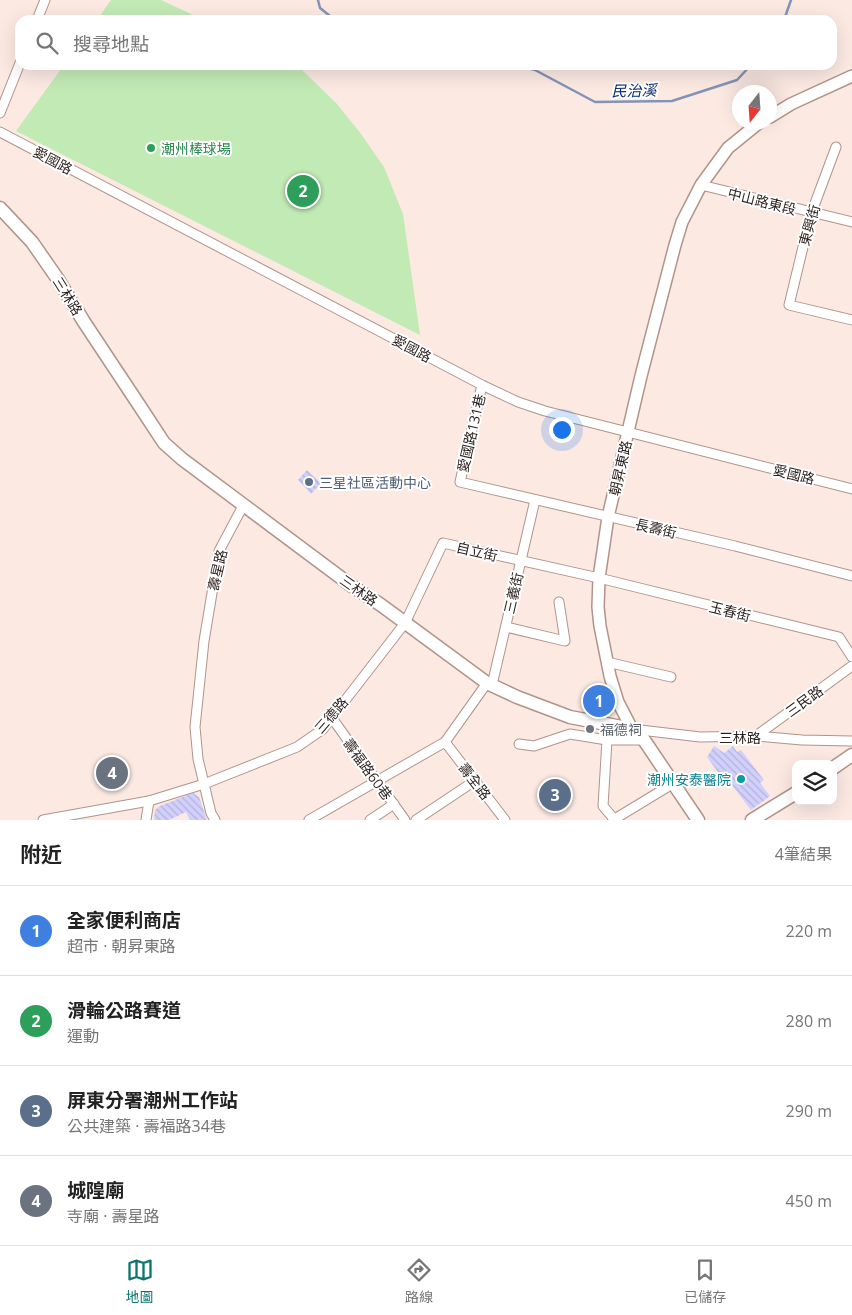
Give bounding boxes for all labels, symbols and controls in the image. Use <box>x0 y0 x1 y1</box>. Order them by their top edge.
search box <box>15 15 837 70</box>
icon: search <box>33 29 61 57</box>
text: 搜尋地點 <box>73 31 149 57</box>
water label: 民治溪 <box>611 80 659 100</box>
north arrow <box>732 85 777 130</box>
place label: 潮州棒球場 <box>161 139 231 158</box>
street label: 愛國路 <box>30 142 76 178</box>
marker: 潮州棒球場 <box>145 142 157 154</box>
pin: 2 <box>287 172 319 210</box>
street label: 中山路東段 <box>726 183 798 219</box>
street label: 東興街 <box>794 202 824 248</box>
street label: 三林路 <box>49 273 87 319</box>
street label: 愛國路 <box>389 330 435 366</box>
street label: 愛國路131巷 <box>453 392 489 474</box>
your location <box>549 417 575 443</box>
street label: 朝昇東路 <box>604 439 636 497</box>
street label: 愛國路 <box>771 460 817 488</box>
place label: 三星社區活動中心 <box>319 473 431 492</box>
marker: 三星社區活動中心 <box>303 476 315 488</box>
street label: 長壽街 <box>633 514 679 542</box>
street label: 自立街 <box>454 537 500 565</box>
street label: 壽星路 <box>203 547 231 593</box>
street label: 三林路 <box>336 570 382 610</box>
street label: 三義街 <box>499 570 527 616</box>
street label: 玉春街 <box>707 597 753 625</box>
street label: 三民路 <box>781 681 827 721</box>
pin: 1 <box>583 682 615 720</box>
street label: 三德路 <box>310 693 352 737</box>
place label: 福德祠 <box>600 720 642 739</box>
marker: 福德祠 <box>584 723 596 735</box>
street label: 三林路 <box>719 728 761 747</box>
street label: 壽福路60巷 <box>339 734 397 804</box>
pin: 4 <box>96 754 128 792</box>
street label: 壽全路 <box>455 759 495 803</box>
map controls <box>792 760 837 805</box>
button: layers <box>792 760 837 805</box>
place label: 潮州安泰醫院 <box>647 770 731 789</box>
marker: 潮州安泰醫院 <box>735 773 747 785</box>
pin: 3 <box>539 776 571 814</box>
text: 附近 <box>20 840 62 868</box>
text: 4筆結果 <box>775 843 832 865</box>
text: 全家便利商店 <box>67 907 181 933</box>
text: 1 <box>31 920 41 942</box>
text: 220 m <box>786 920 832 942</box>
text: 超市 · 朝昇東路 <box>67 935 176 957</box>
text: 滑輪公路賽道 <box>67 997 181 1023</box>
text: 2 <box>31 1010 41 1032</box>
text: 280 m <box>786 1010 832 1032</box>
text: 運動 <box>67 1025 99 1047</box>
text: 屏東分署潮州工作站 <box>67 1087 238 1113</box>
text: 3 <box>31 1100 41 1122</box>
text: 290 m <box>786 1100 832 1122</box>
text: 公共建築 · 壽福路34巷 <box>67 1115 226 1137</box>
text: 城隍廟 <box>67 1177 124 1203</box>
text: 4 <box>31 1190 41 1212</box>
text: 450 m <box>786 1190 832 1212</box>
text: 寺廟 · 壽星路 <box>67 1205 160 1227</box>
tab: 地圖 <box>126 1256 154 1306</box>
tab: 路線 <box>405 1256 433 1306</box>
tab: 已儲存 <box>684 1256 726 1306</box>

